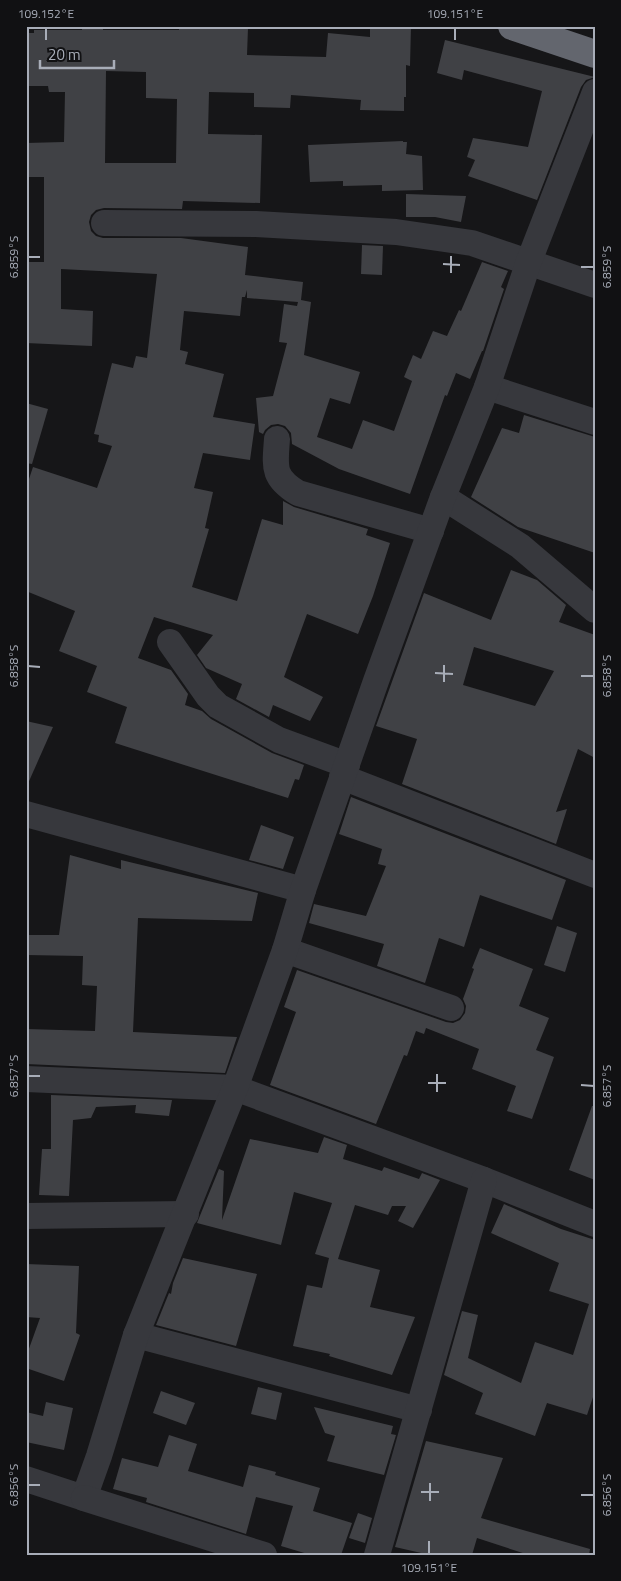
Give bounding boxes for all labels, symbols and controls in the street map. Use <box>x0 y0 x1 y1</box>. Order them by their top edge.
text: 109.152°E <box>18 4 74 23</box>
text: 109.151°E <box>427 4 483 23</box>
scale bar <box>40 38 114 70</box>
text: 20 m <box>48 43 81 66</box>
text: 6.859°S <box>4 236 23 278</box>
text: 6.859°S <box>597 246 616 288</box>
text: 6.858°S <box>4 645 23 687</box>
text: 6.858°S <box>597 655 616 697</box>
text: 6.857°S <box>4 1055 23 1097</box>
text: 6.857°S <box>597 1065 616 1107</box>
text: 6.856°S <box>4 1464 23 1506</box>
text: 6.856°S <box>597 1474 616 1516</box>
text: 109.151°E <box>401 1558 457 1577</box>

